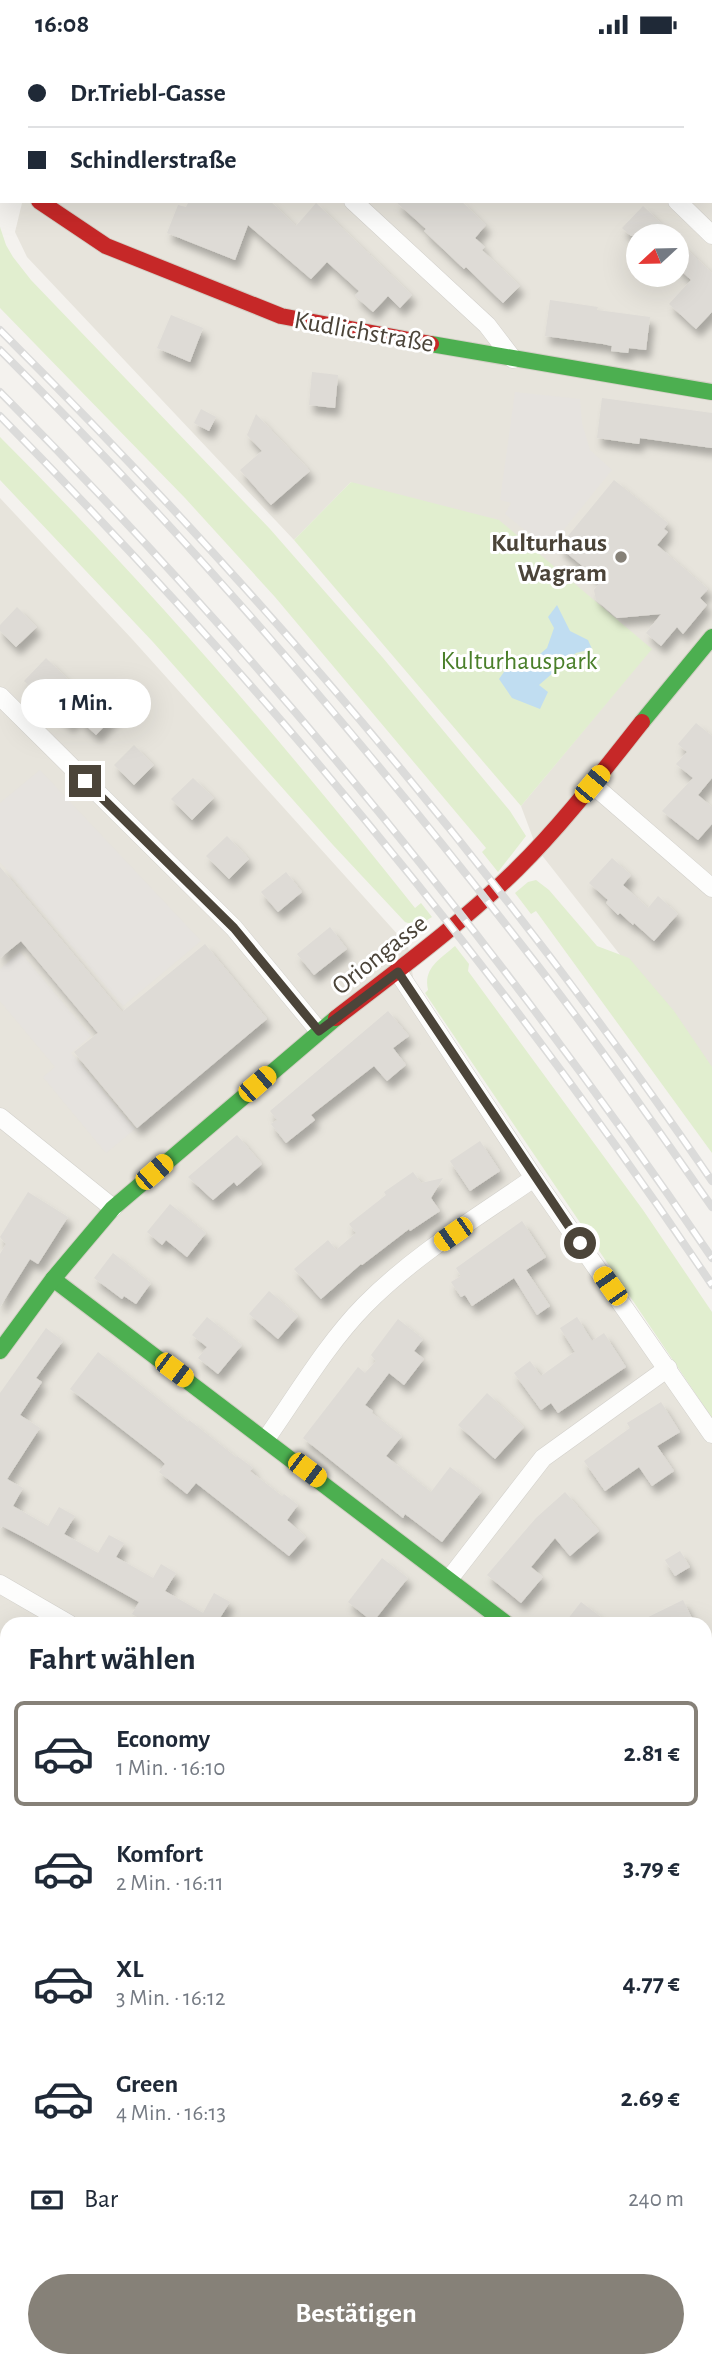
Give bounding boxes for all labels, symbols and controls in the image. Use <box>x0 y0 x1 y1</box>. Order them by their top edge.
text: 16:08 <box>35 11 89 37</box>
text: Dr.Triebl-Gasse <box>70 80 226 106</box>
text: Schindlerstraße <box>70 147 237 173</box>
north arrow <box>626 224 690 287</box>
map controls <box>626 224 689 287</box>
street label: Kudlichstraße <box>292 307 436 357</box>
place label: Kulturhaus Wagram <box>491 530 607 586</box>
marker: Kulturhaus Wagram <box>613 549 629 565</box>
park label: Kulturhauspark <box>441 648 598 674</box>
callout: 1 Min. <box>20 679 150 729</box>
text: 1 Min. <box>59 692 113 715</box>
car <box>571 761 614 807</box>
route end <box>69 765 101 797</box>
street label: Oriongasse <box>327 910 432 1000</box>
car <box>235 1062 280 1106</box>
car <box>132 1150 177 1194</box>
car <box>430 1213 477 1255</box>
route start <box>564 1227 596 1259</box>
car <box>590 1263 631 1309</box>
car <box>151 1349 198 1391</box>
car <box>284 1449 331 1491</box>
text: Fahrt wählen <box>28 1643 196 1675</box>
icon: car <box>32 1722 95 1785</box>
text: Economy <box>116 1726 210 1752</box>
text: 2.81 € <box>624 1740 680 1766</box>
text: 1 Min. · 16:10 <box>116 1757 225 1780</box>
icon: car <box>32 1837 95 1900</box>
text: Komfort <box>116 1841 203 1867</box>
text: 3.79 € <box>623 1855 680 1881</box>
text: 2 Min. · 16:11 <box>116 1872 224 1895</box>
icon: car <box>32 1952 95 2015</box>
text: XL <box>116 1956 143 1982</box>
text: 4.77 € <box>622 1970 680 1996</box>
text: 3 Min. · 16:12 <box>116 1987 225 2010</box>
icon: car <box>32 2067 95 2130</box>
text: Green <box>116 2071 178 2097</box>
text: 2.69 € <box>621 2085 680 2111</box>
text: 4 Min. · 16:13 <box>116 2102 226 2125</box>
icon: cash <box>28 2181 66 2219</box>
text: Bar <box>84 2186 118 2212</box>
text: 240 m <box>628 2188 684 2211</box>
button: Bestätigen <box>28 2274 684 2354</box>

